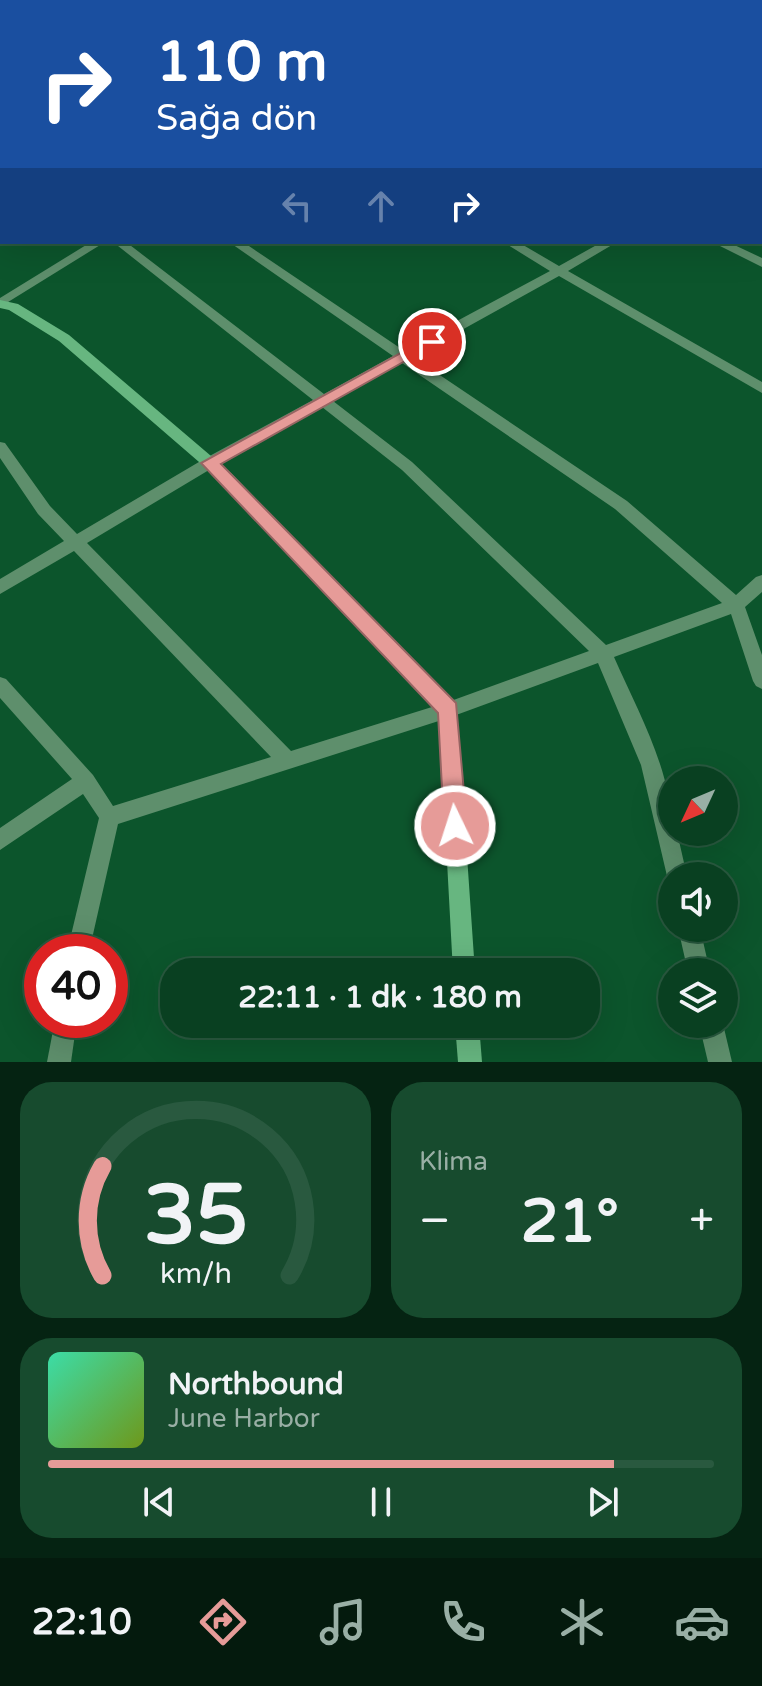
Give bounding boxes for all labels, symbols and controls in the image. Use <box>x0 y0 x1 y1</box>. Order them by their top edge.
text: 110 m <box>156 29 327 96</box>
icon: right <box>24 32 128 136</box>
text: Sağa dön <box>156 97 317 140</box>
icon: left <box>275 184 319 228</box>
icon: ahead <box>359 184 403 228</box>
icon: right <box>443 184 487 228</box>
pin <box>398 308 466 376</box>
icon: arrive <box>410 320 454 364</box>
north arrow <box>658 766 738 846</box>
map controls <box>658 766 738 1038</box>
position arrow <box>413 784 497 868</box>
button: sound <box>658 862 738 942</box>
speed limit sign: 40 <box>24 934 128 1038</box>
button: layers <box>658 958 738 1038</box>
text: 22:11 · 1 dk · 180 m <box>238 979 522 1016</box>
text: Klima <box>419 1146 488 1177</box>
text: 35 <box>143 1166 248 1266</box>
text: 21° <box>521 1186 619 1258</box>
text: − <box>419 1195 450 1248</box>
text: + <box>689 1195 714 1248</box>
text: km/h <box>160 1257 231 1291</box>
text: Northbound <box>168 1366 344 1403</box>
text: June Harbor <box>168 1403 320 1434</box>
icon: previous <box>137 1480 181 1524</box>
icon: pause <box>359 1480 403 1524</box>
icon: next <box>581 1480 625 1524</box>
icon: directions <box>195 1594 251 1650</box>
icon: music <box>315 1594 371 1650</box>
icon: phone <box>435 1594 491 1650</box>
icon: climate <box>554 1594 610 1650</box>
icon: car <box>674 1594 730 1650</box>
text: 22:10 <box>32 1601 132 1644</box>

